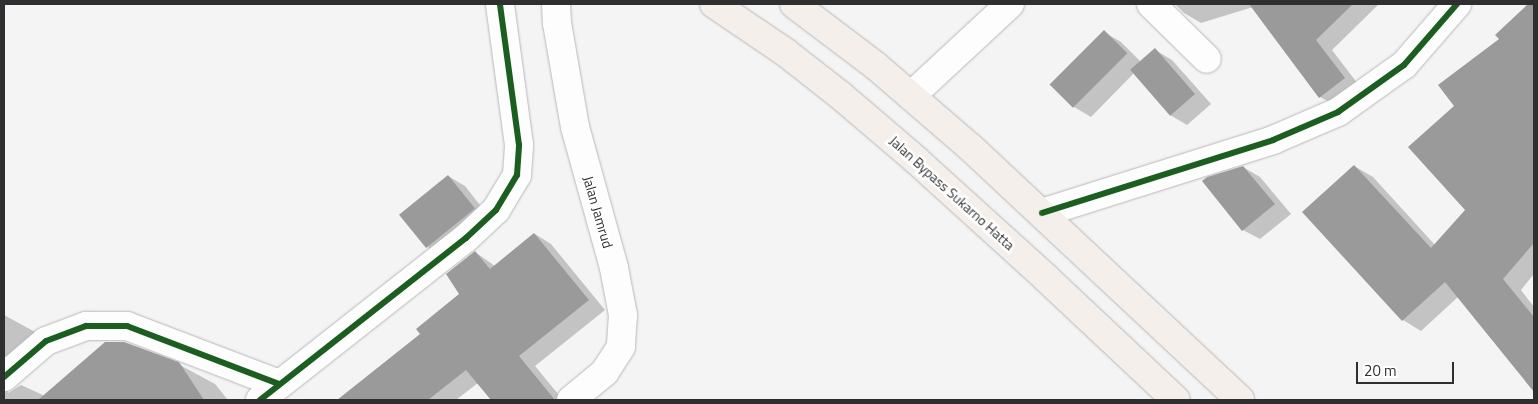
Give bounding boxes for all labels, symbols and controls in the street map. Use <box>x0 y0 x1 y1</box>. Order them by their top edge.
street label: Jalan Bypass Sukarno Hatta <box>886 132 1018 254</box>
street label: Jalan Jamrud <box>580 174 616 250</box>
scale bar <box>1358 352 1456 384</box>
text: 20 m <box>1364 359 1397 382</box>

